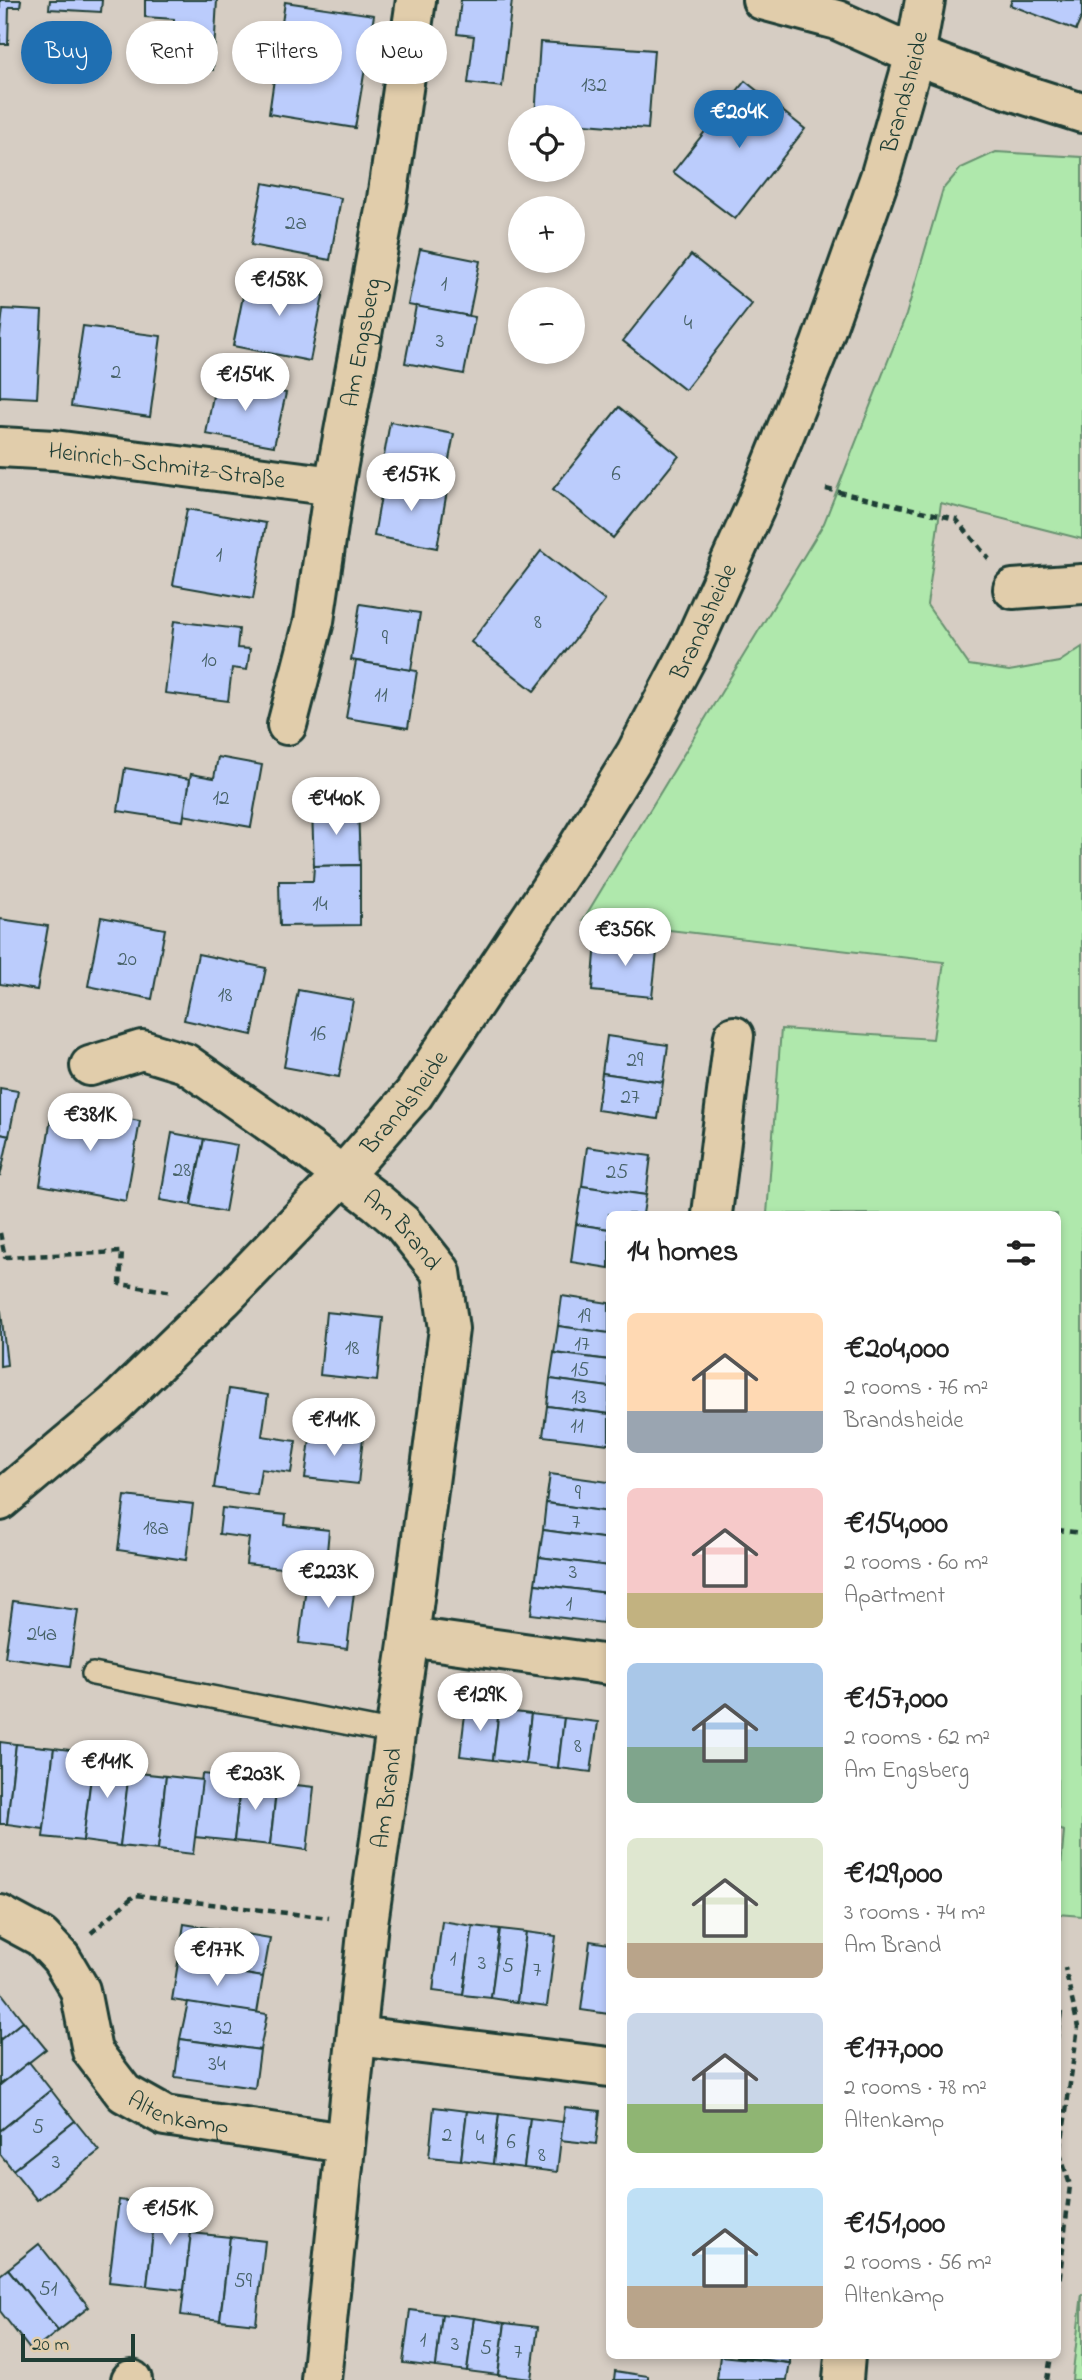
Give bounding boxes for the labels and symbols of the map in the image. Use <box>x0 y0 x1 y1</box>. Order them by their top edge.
street label: Brandsheide <box>873 29 939 159</box>
house number: 132 <box>581 71 607 101</box>
pin: €204K <box>690 90 788 150</box>
house number: 2a <box>285 209 307 239</box>
pin: €158K <box>230 258 328 318</box>
house number: 1 <box>441 270 448 300</box>
street label: Am Engsberg <box>334 275 392 410</box>
house number: 4 <box>684 309 693 339</box>
house number: 3 <box>436 327 444 357</box>
pin: €154K <box>196 354 294 413</box>
house number: 2 <box>111 358 121 388</box>
street label: Heinrich-Schmitz-Straße <box>46 434 287 500</box>
pin: €157K <box>362 454 460 513</box>
house number: 6 <box>611 460 621 490</box>
house number: 1 <box>216 541 223 571</box>
street label: Brandsheide <box>662 558 748 688</box>
house number: 8 <box>534 608 542 638</box>
house number: 9 <box>382 624 389 654</box>
house number: 10 <box>201 646 217 676</box>
house number: 11 <box>374 681 388 711</box>
pin: €440K <box>287 778 385 837</box>
house number: 12 <box>212 784 230 814</box>
house number: 14 <box>312 890 328 920</box>
pin: €356K <box>576 908 674 968</box>
house number: 20 <box>117 945 137 975</box>
house number: 18 <box>218 981 232 1011</box>
house number: 16 <box>310 1020 326 1050</box>
street label: Brandsheide <box>353 1044 459 1164</box>
house number: 29 <box>627 1046 644 1076</box>
house number: 27 <box>620 1083 640 1113</box>
pin: €381K <box>41 1094 139 1153</box>
house number: 28 <box>173 1156 191 1186</box>
house number: 25 <box>606 1158 628 1188</box>
street label: Am Brand <box>354 1182 449 1279</box>
house number: 19 <box>578 1302 591 1332</box>
house number: 17 <box>574 1330 590 1360</box>
house number: 18 <box>345 1334 359 1364</box>
house number: 15 <box>571 1356 589 1386</box>
house number: 13 <box>571 1383 587 1413</box>
pin: €141K <box>285 1398 383 1458</box>
house number: 11 <box>570 1412 584 1442</box>
house number: 9 <box>575 1479 582 1509</box>
house number: 7 <box>572 1508 581 1538</box>
house number: 18a <box>143 1514 169 1544</box>
pin: €223K <box>279 1550 377 1610</box>
house number: 3 <box>569 1558 577 1588</box>
house number: 1 <box>566 1590 573 1620</box>
house number: 24a <box>27 1620 57 1650</box>
pin: €129K <box>431 1674 529 1733</box>
house number: 8 <box>574 1732 582 1762</box>
pin: €141K <box>58 1741 156 1800</box>
street label: Am Brand <box>364 1745 413 1851</box>
pin: €203K <box>206 1752 304 1812</box>
pin: €177K <box>168 1928 266 1988</box>
house number: 1 <box>450 1945 457 1975</box>
house number: 3 <box>478 1949 486 1979</box>
house number: 5 <box>502 1952 514 1982</box>
house number: 7 <box>533 1956 542 1986</box>
house number: 32 <box>213 2014 233 2044</box>
house number: 34 <box>208 2050 226 2080</box>
street label: Altenkamp <box>120 2083 231 2145</box>
house number: 5 <box>32 2113 44 2143</box>
house number: 2 <box>442 2121 452 2151</box>
house number: 4 <box>476 2124 485 2154</box>
house number: 6 <box>506 2128 516 2158</box>
house number: 8 <box>538 2141 546 2171</box>
house number: 3 <box>52 2148 60 2178</box>
pin: €151K <box>121 2188 219 2247</box>
house number: 59 <box>234 2267 253 2297</box>
house number: 51 <box>39 2275 58 2305</box>
house number: 1 <box>420 2326 427 2356</box>
house number: 3 <box>451 2330 459 2360</box>
scale bar <box>21 2331 135 2363</box>
house number: 5 <box>480 2334 492 2364</box>
house number: 7 <box>514 2338 523 2368</box>

